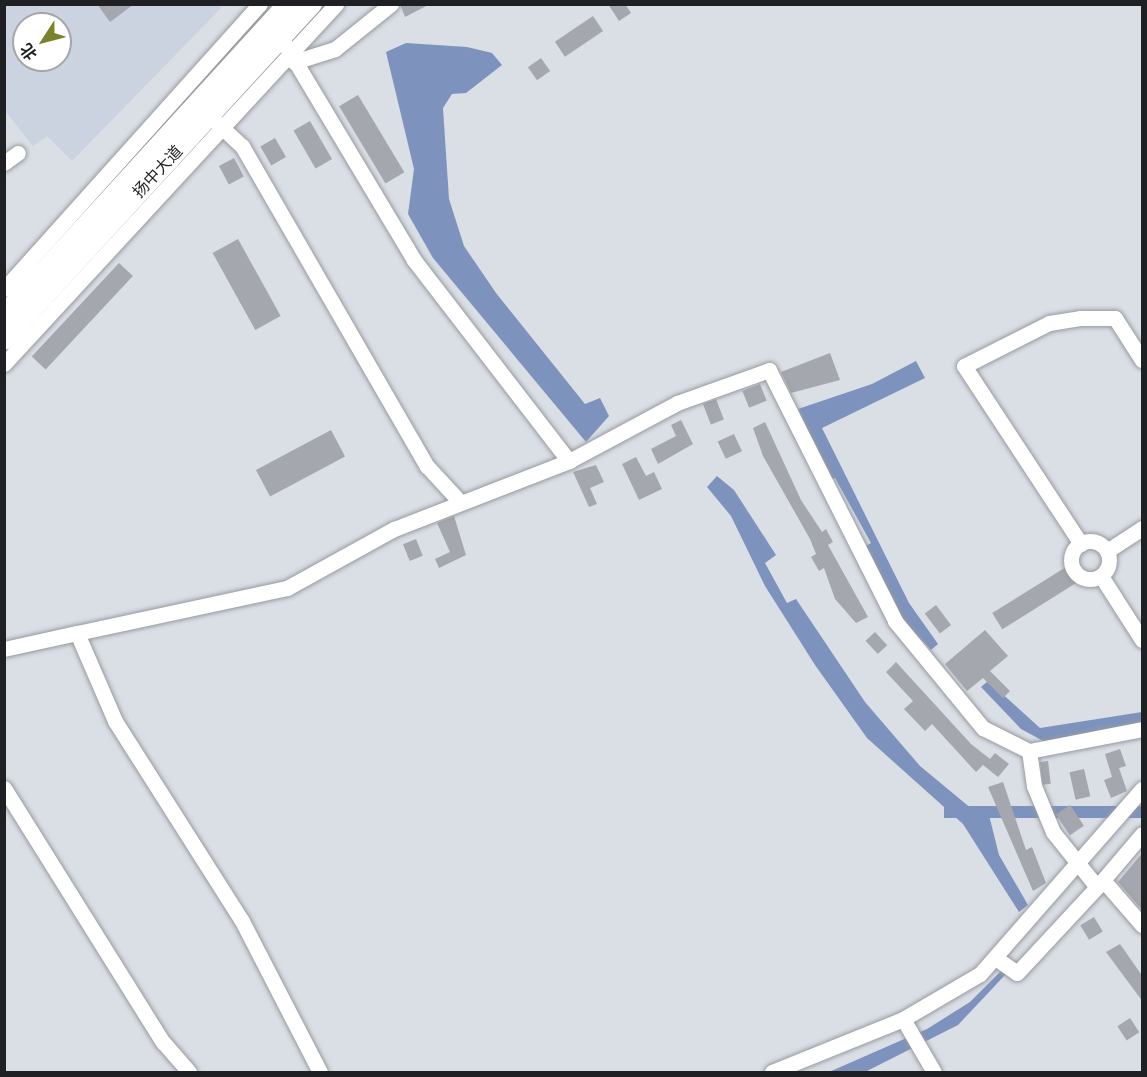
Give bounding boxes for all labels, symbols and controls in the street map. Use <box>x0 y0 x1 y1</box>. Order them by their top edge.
north arrow <box>12 12 72 72</box>
text: 北 <box>16 39 42 64</box>
street label: 扬中大道 <box>129 142 187 202</box>

